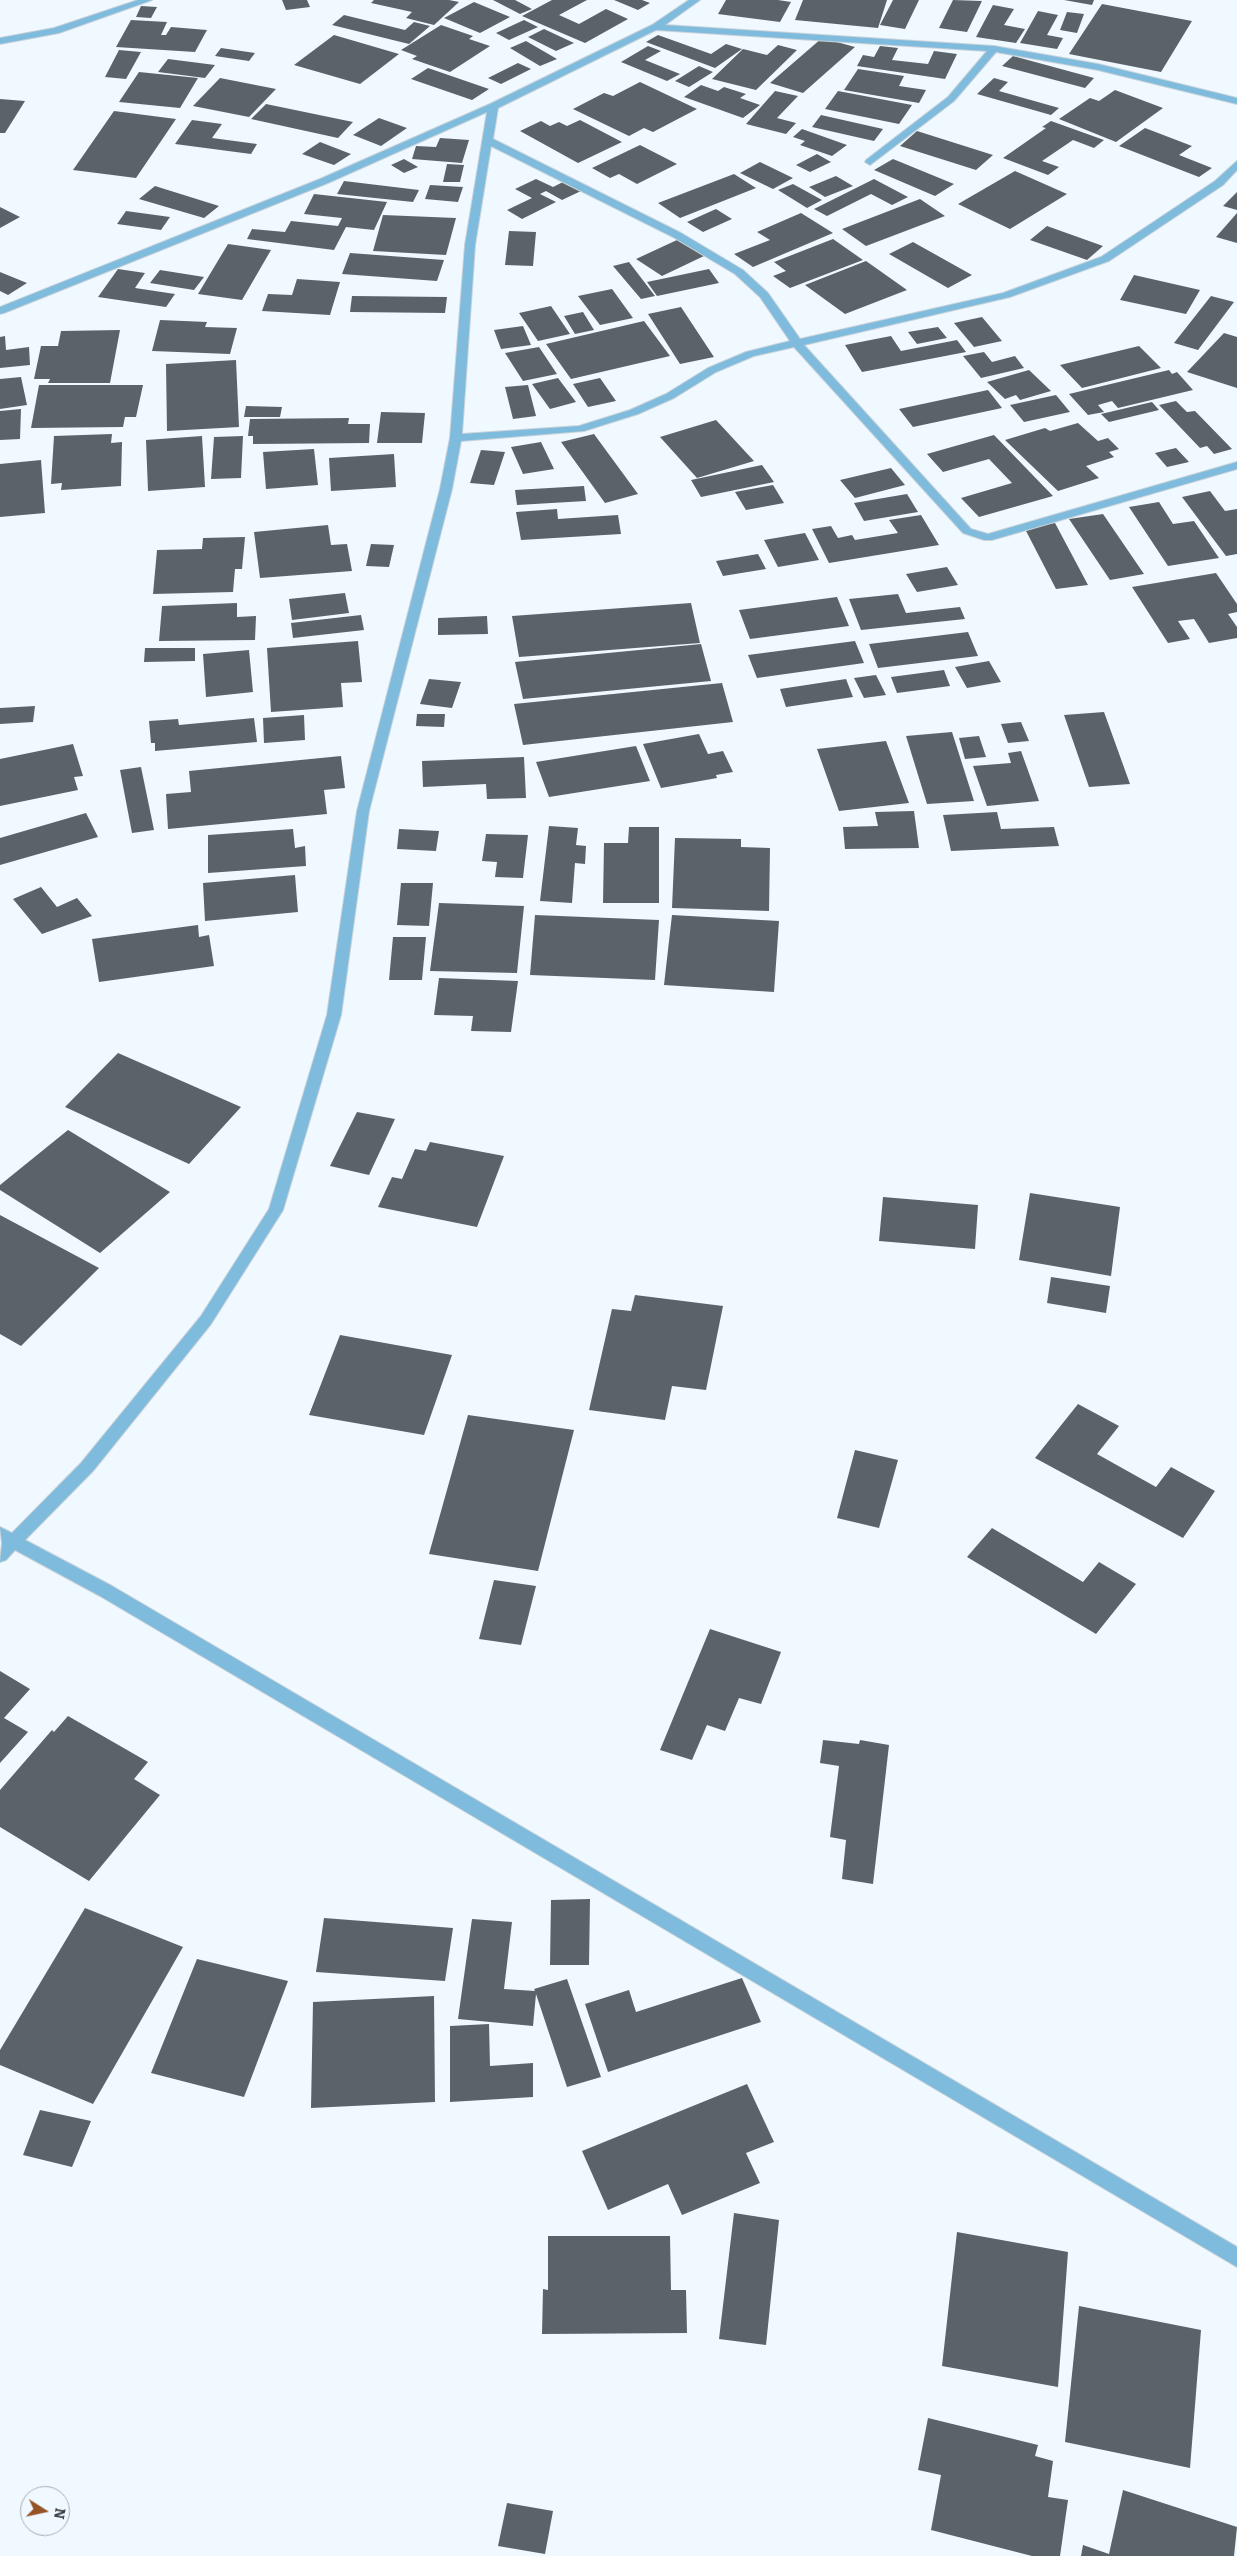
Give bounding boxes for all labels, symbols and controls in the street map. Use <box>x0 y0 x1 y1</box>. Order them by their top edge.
north arrow <box>20 2486 70 2536</box>
text: N <box>50 2507 69 2520</box>

